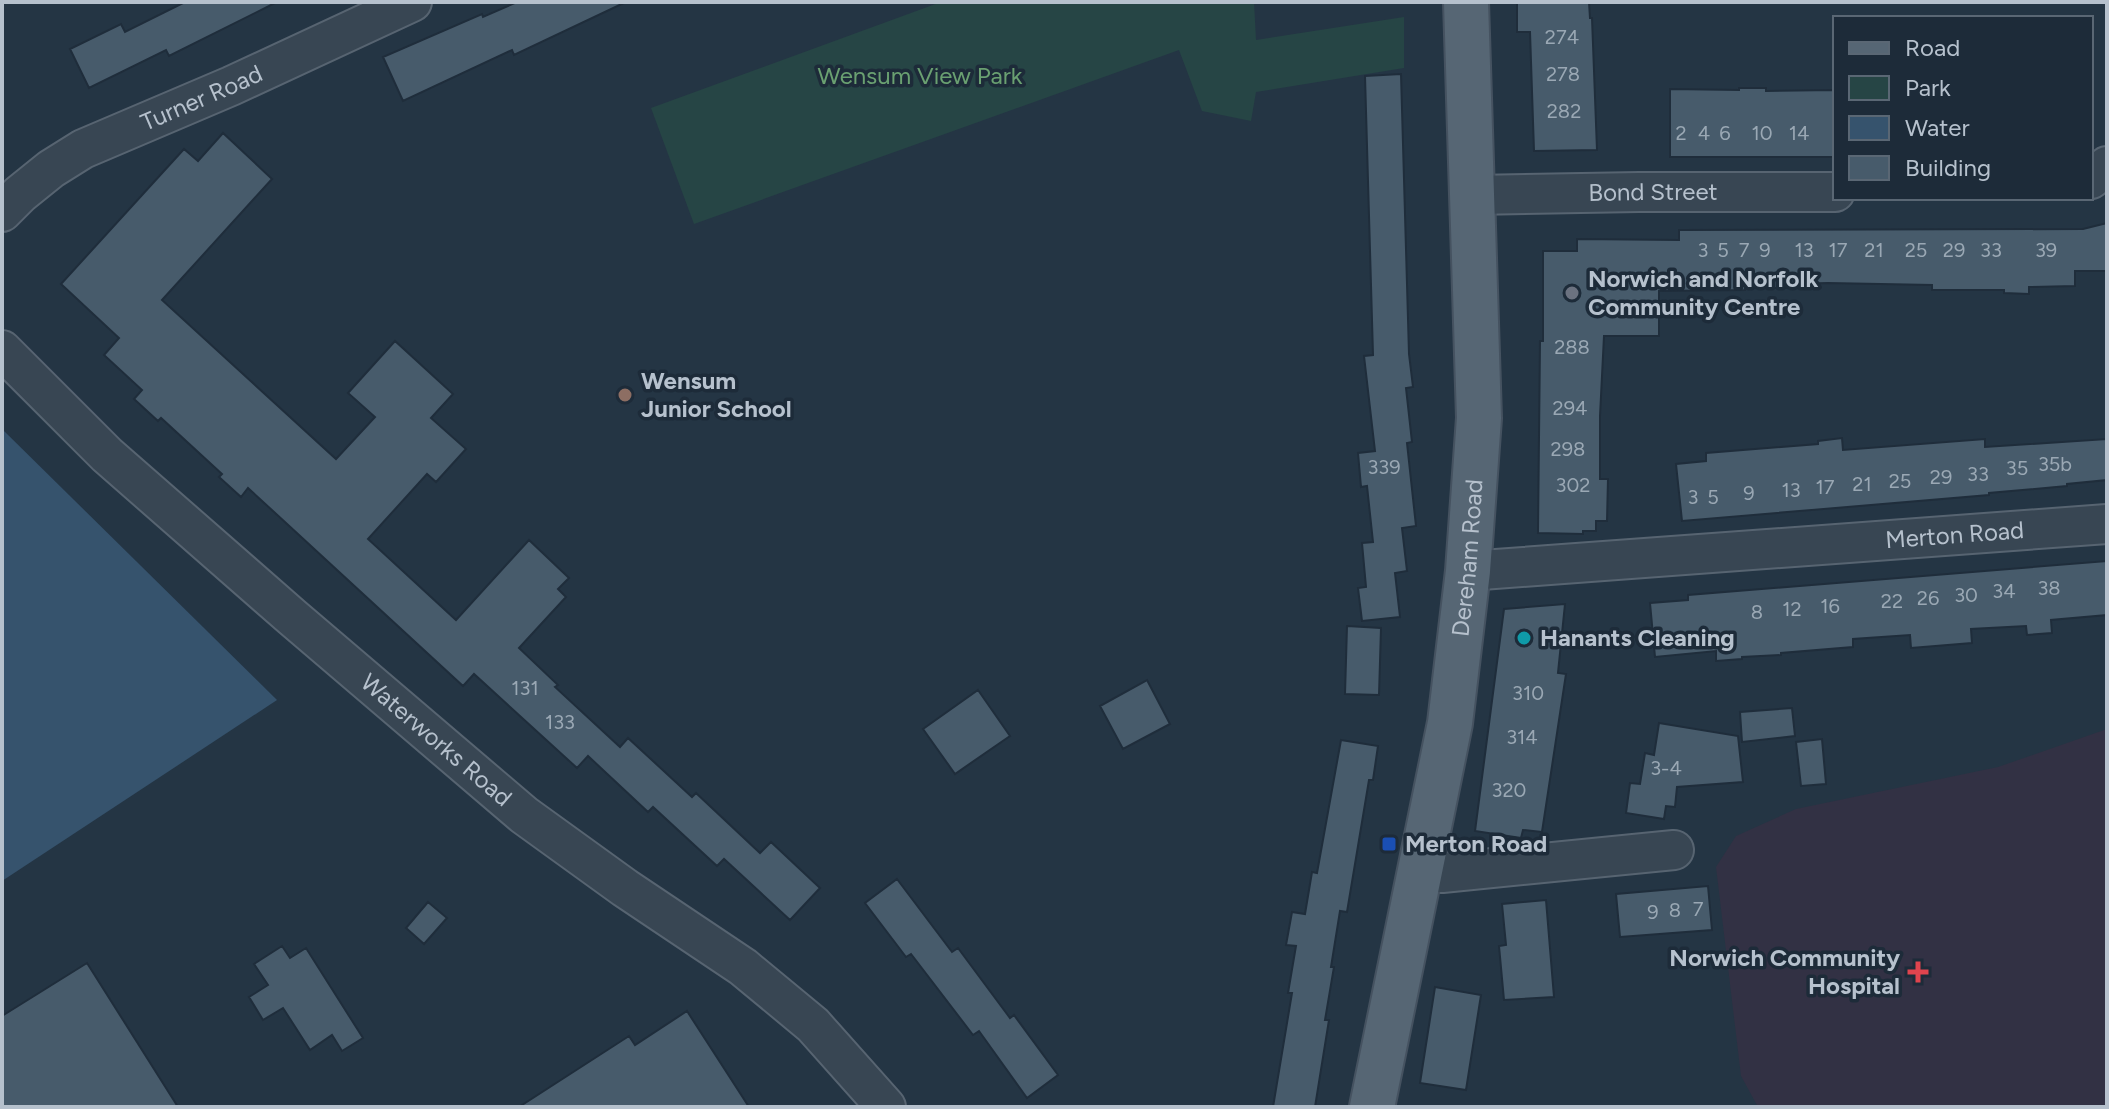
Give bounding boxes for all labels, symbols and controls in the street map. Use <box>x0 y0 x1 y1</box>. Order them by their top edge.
legend <box>1833 16 2093 200</box>
house number: 274 <box>1545 25 1579 49</box>
text: Road <box>1905 33 1960 62</box>
street label: Turner Road <box>136 59 267 137</box>
park label: Wensum View Park <box>818 61 1023 90</box>
house number: 278 <box>1546 62 1580 86</box>
text: Park <box>1905 73 1951 102</box>
house number: 282 <box>1547 99 1581 123</box>
text: Water <box>1905 113 1970 142</box>
house number: 2 <box>1675 121 1687 145</box>
house number: 4 <box>1698 121 1710 145</box>
house number: 6 <box>1719 121 1731 145</box>
house number: 10 <box>1751 121 1773 145</box>
house number: 14 <box>1789 121 1809 145</box>
text: Building <box>1905 153 1991 182</box>
street label: Bond Street <box>1588 177 1718 207</box>
house number: 3 <box>1698 238 1708 262</box>
house number: 5 <box>1717 238 1729 262</box>
house number: 7 <box>1739 238 1750 262</box>
house number: 9 <box>1759 238 1771 262</box>
house number: 13 <box>1794 238 1814 262</box>
house number: 17 <box>1829 238 1848 262</box>
house number: 21 <box>1864 238 1884 262</box>
house number: 25 <box>1905 238 1927 262</box>
house number: 29 <box>1943 238 1965 262</box>
house number: 33 <box>1980 238 2002 262</box>
house number: 39 <box>2035 238 2057 262</box>
place label: Norwich and Norfolk Community Centre <box>1588 264 1818 321</box>
marker: Norwich and Norfolk Community Centre <box>1563 284 1581 302</box>
house number: 288 <box>1554 335 1590 359</box>
place label: Wensum Junior School <box>641 366 792 423</box>
marker: Wensum Junior School <box>616 386 634 404</box>
house number: 294 <box>1553 396 1587 420</box>
house number: 298 <box>1551 437 1585 461</box>
house number: 35b <box>2038 452 2072 476</box>
house number: 339 <box>1367 455 1401 479</box>
house number: 35 <box>2006 456 2028 480</box>
house number: 33 <box>1967 462 1989 486</box>
house number: 29 <box>1930 465 1952 489</box>
house number: 25 <box>1889 469 1911 493</box>
house number: 21 <box>1852 472 1872 496</box>
house number: 302 <box>1556 473 1590 497</box>
house number: 17 <box>1816 475 1835 499</box>
street label: Dereham Road <box>1445 478 1489 638</box>
house number: 13 <box>1781 478 1801 502</box>
house number: 9 <box>1743 481 1755 505</box>
house number: 3 <box>1688 485 1698 509</box>
house number: 5 <box>1707 485 1719 509</box>
street label: Merton Road <box>1884 515 2025 554</box>
house number: 38 <box>2037 576 2061 600</box>
house number: 34 <box>1992 579 2016 603</box>
house number: 30 <box>1954 583 1978 607</box>
house number: 26 <box>1917 586 1939 610</box>
house number: 22 <box>1881 589 1903 613</box>
house number: 16 <box>1820 594 1840 618</box>
house number: 12 <box>1782 597 1802 621</box>
house number: 8 <box>1751 600 1763 624</box>
place label: Hanants Cleaning <box>1540 623 1735 652</box>
marker: Hanants Cleaning <box>1515 629 1533 647</box>
street label: Waterworks Road <box>355 667 518 812</box>
house number: 131 <box>511 676 539 700</box>
house number: 310 <box>1512 681 1544 705</box>
house number: 133 <box>545 710 575 734</box>
house number: 314 <box>1506 725 1538 749</box>
house number: 3-4 <box>1650 756 1682 780</box>
house number: 320 <box>1492 778 1526 802</box>
place label: Merton Road <box>1405 829 1547 858</box>
marker: Merton Road <box>1380 835 1398 853</box>
house number: 7 <box>1693 897 1704 921</box>
house number: 8 <box>1669 898 1681 922</box>
house number: 9 <box>1647 900 1659 924</box>
place label: Norwich Community Hospital <box>1669 943 1900 1000</box>
marker: Norwich Community Hospital <box>1907 961 1929 983</box>

